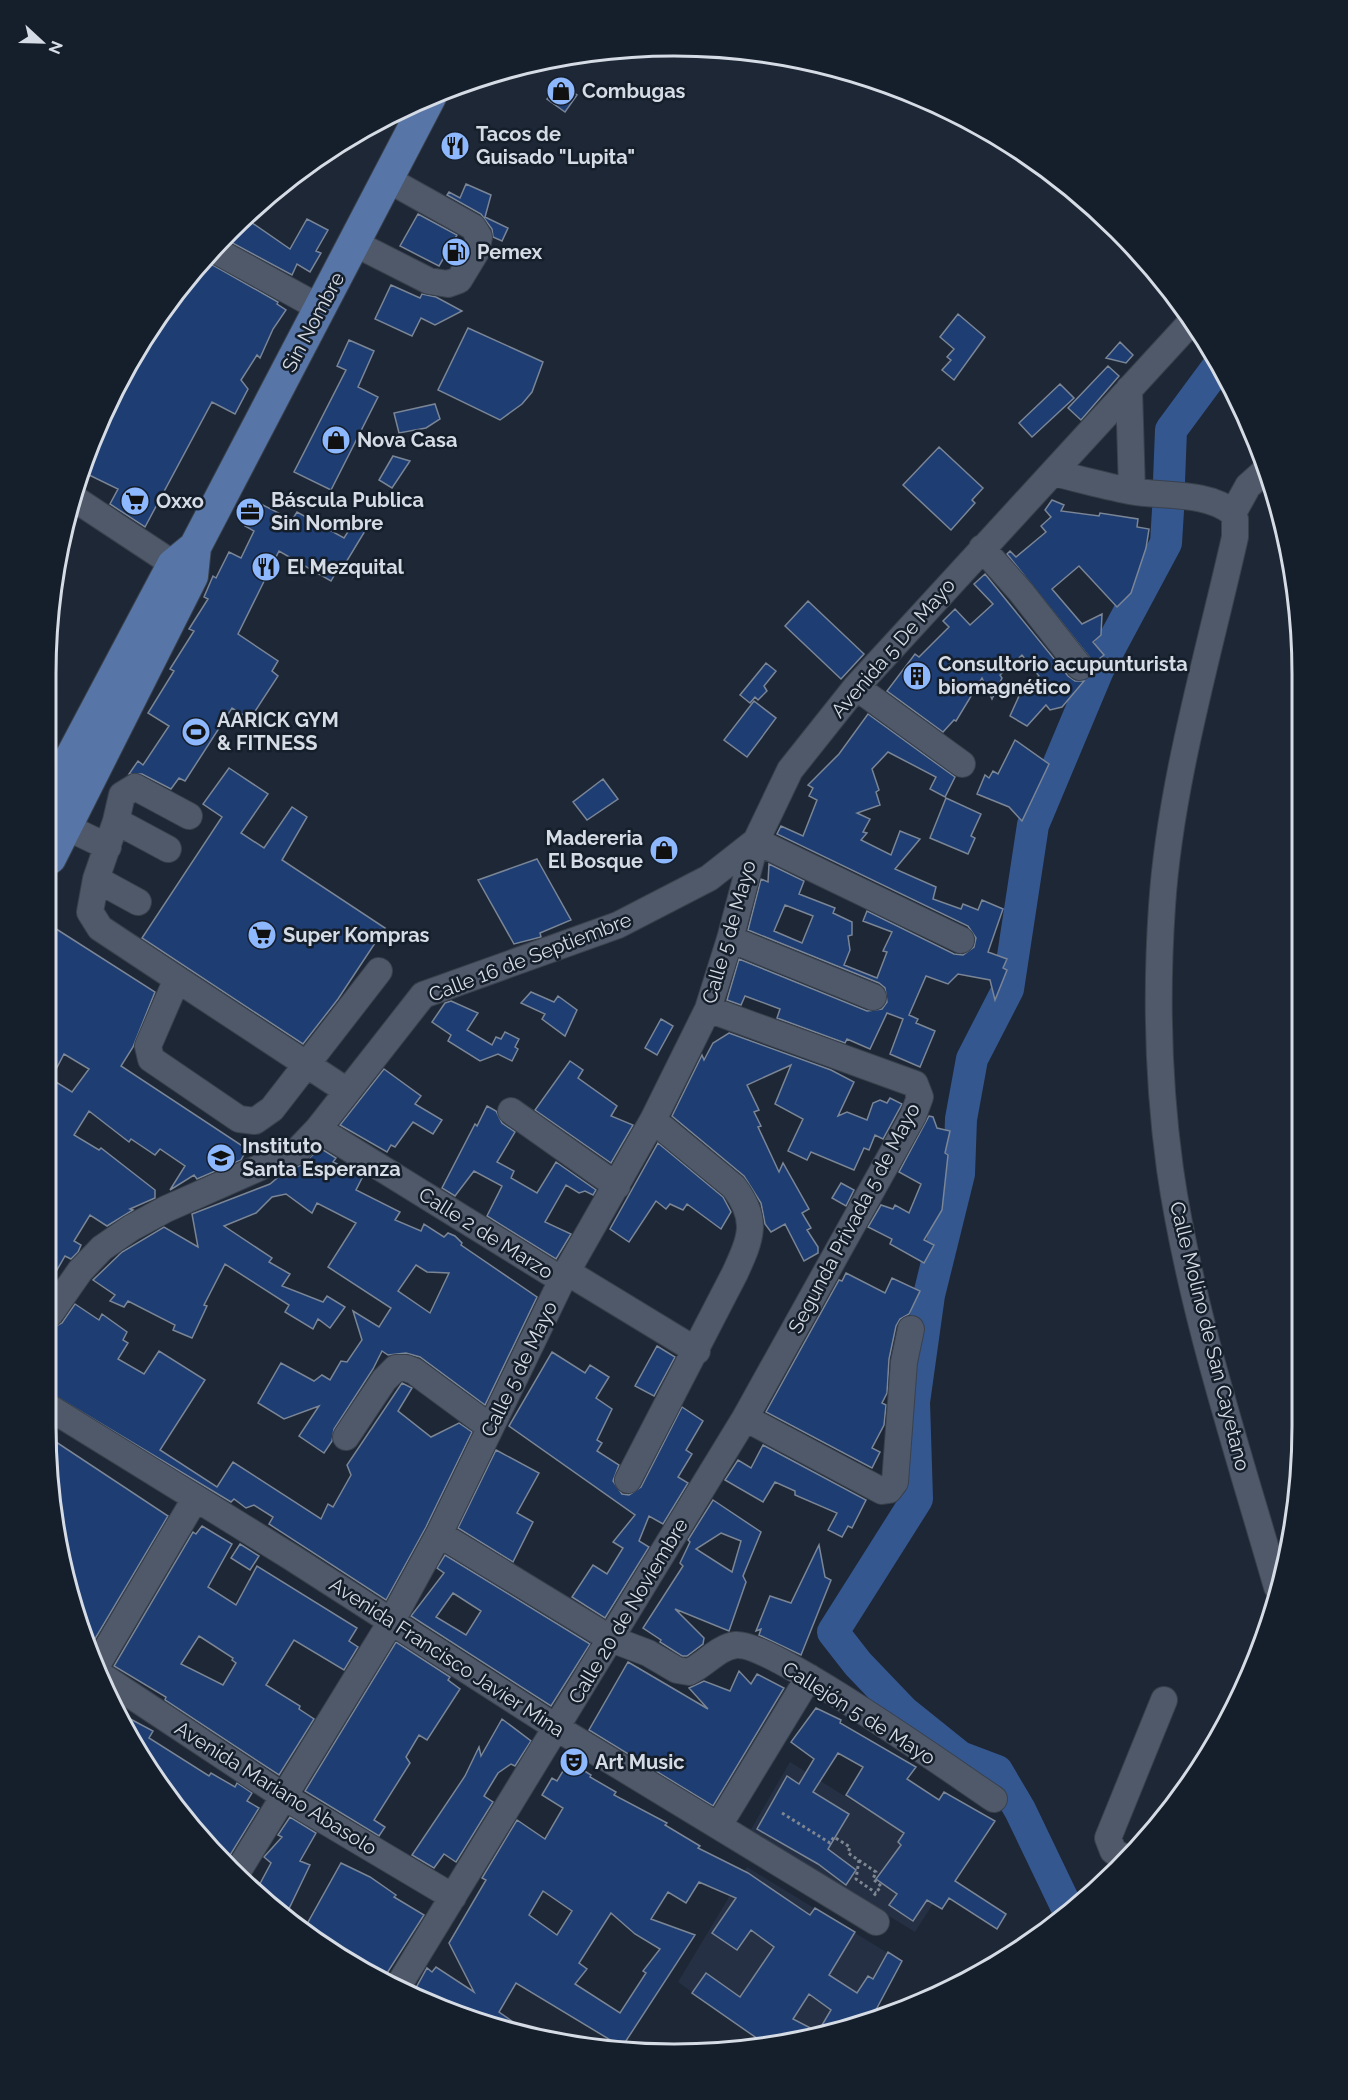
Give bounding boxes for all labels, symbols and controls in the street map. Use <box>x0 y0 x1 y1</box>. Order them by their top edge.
north arrow <box>12 12 72 72</box>
text: N <box>44 38 67 57</box>
shop icon: Combugas <box>545 75 577 107</box>
place label: Combugas <box>582 79 686 103</box>
place label: Tacos de Guisado "Lupita" <box>476 122 635 169</box>
restaurant icon: Tacos de Guisado "Lupita" <box>439 130 471 162</box>
fuel station icon: Pemex <box>440 236 472 268</box>
place label: Pemex <box>477 240 542 264</box>
street label: Sin Nombre <box>277 268 349 376</box>
shop icon: Nova Casa <box>320 424 352 456</box>
place label: Nova Casa <box>357 428 457 452</box>
supermarket icon: Oxxo <box>119 485 151 517</box>
place label: Báscula Publica Sin Nombre <box>271 488 424 535</box>
place label: Oxxo <box>156 489 204 513</box>
office icon: Báscula Publica Sin Nombre <box>234 496 266 528</box>
restaurant icon: El Mezquital <box>250 551 282 583</box>
place label: El Mezquital <box>287 555 405 579</box>
street label: Avenida 5 De Mayo <box>826 573 960 723</box>
place label: Consultorio acupunturista biomagnético <box>938 652 1188 699</box>
building icon: Consultorio acupunturista biomagnético <box>901 660 933 692</box>
place label: AARICK GYM & FITNESS <box>217 708 339 755</box>
sports icon: AARICK GYM & FITNESS <box>180 716 212 748</box>
place label: Madereria El Bosque <box>546 826 643 873</box>
shop icon: Madereria El Bosque <box>648 834 680 866</box>
street label: Calle 5 de Mayo <box>697 857 761 1006</box>
street label: Calle 16 de Septiembre <box>425 907 635 1007</box>
supermarket icon: Super Kompras <box>246 919 278 951</box>
place label: Super Kompras <box>283 923 430 947</box>
street label: Segunda Privada 5 de Mayo <box>783 1099 925 1337</box>
place label: Instituto Santa Esperanza <box>242 1134 401 1181</box>
school or university icon: Instituto Santa Esperanza <box>205 1142 237 1174</box>
street label: Calle 2 de Marzo <box>414 1182 558 1284</box>
street label: Calle Molino de San Cayetano <box>1165 1199 1255 1473</box>
street label: Calle 5 de Mayo <box>476 1297 562 1441</box>
street label: Calle 20 de Noviembre <box>563 1514 693 1708</box>
street label: Avenida Francisco Javier Mina <box>325 1572 569 1742</box>
street label: Callejón 5 de Mayo <box>778 1656 940 1770</box>
street label: Avenida Mariano Abasolo <box>171 1716 382 1860</box>
theatre icon: Art Music <box>558 1746 590 1778</box>
place label: Art Music <box>595 1750 685 1774</box>

